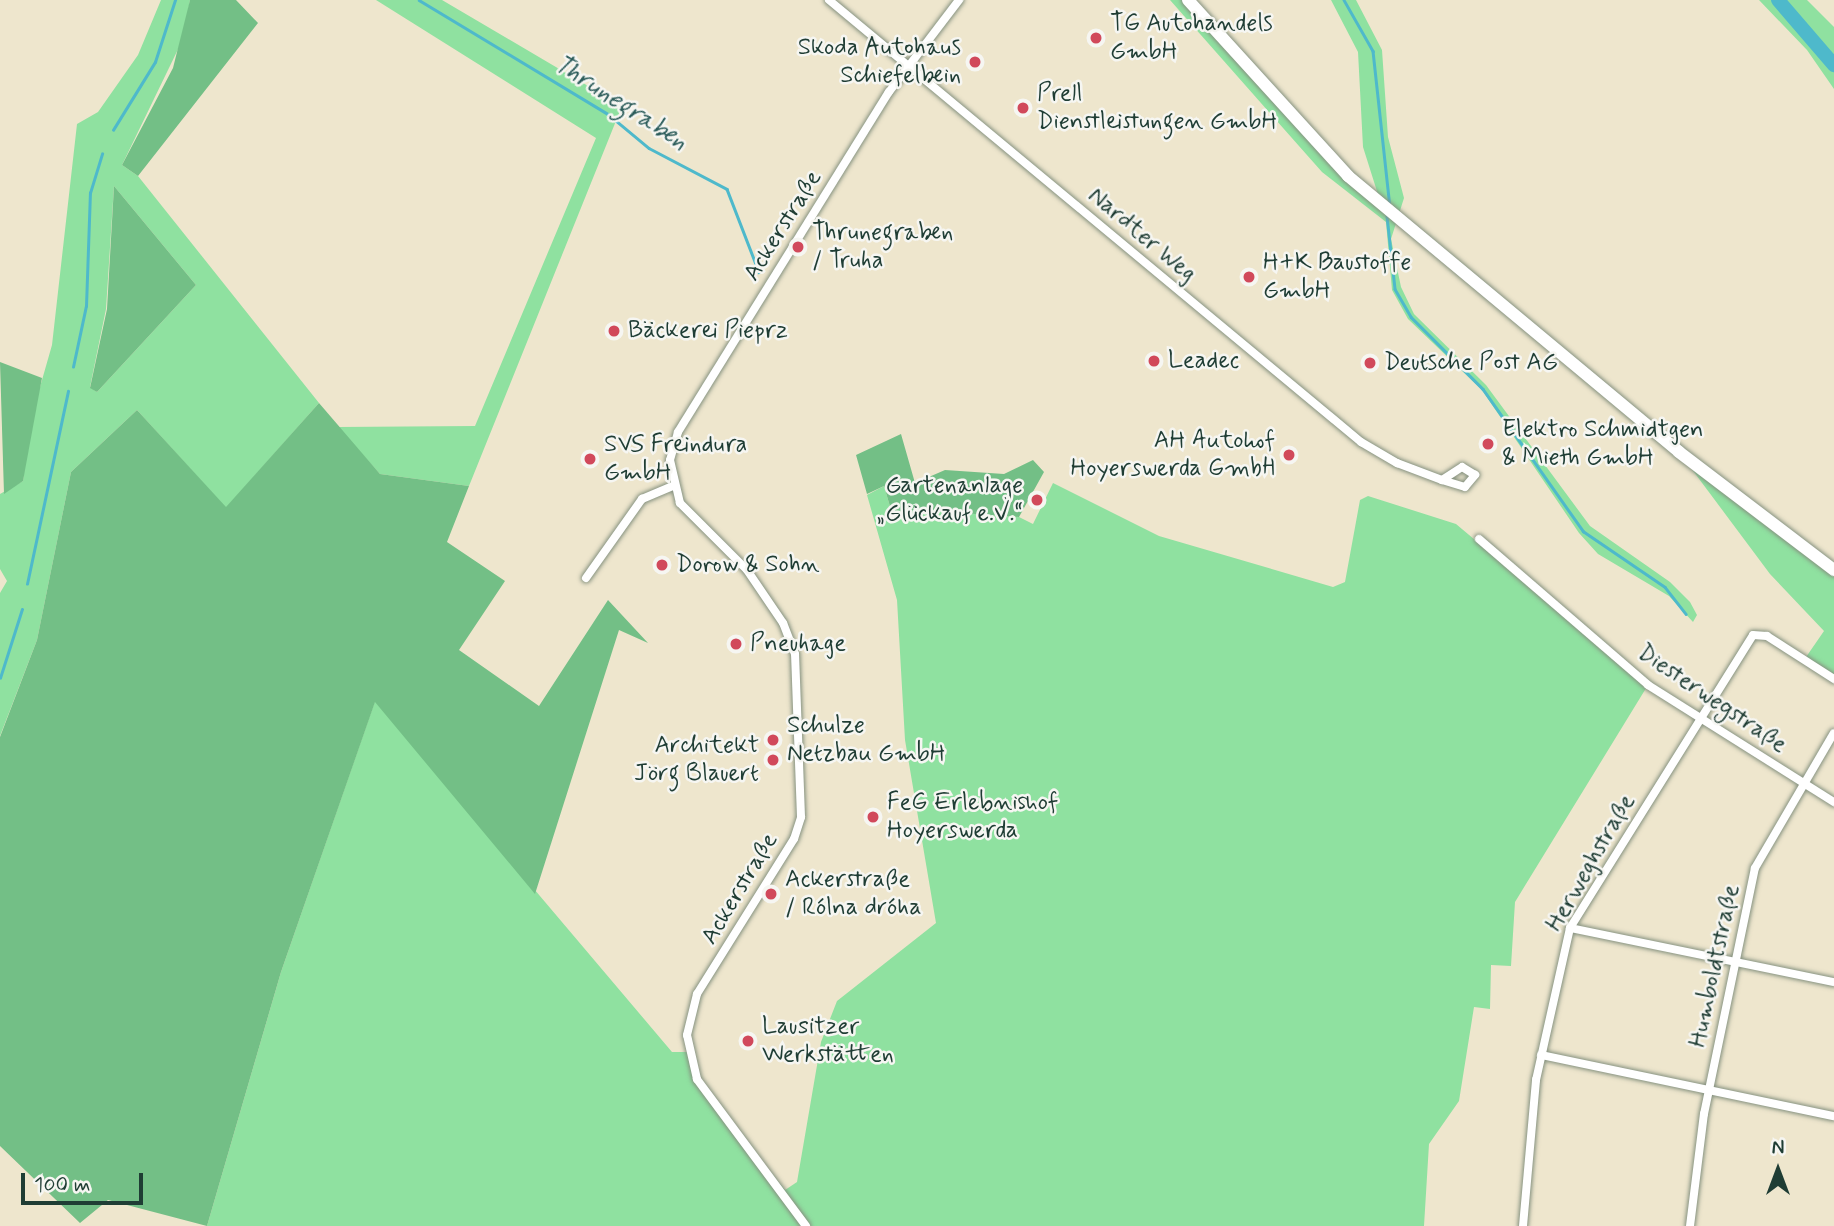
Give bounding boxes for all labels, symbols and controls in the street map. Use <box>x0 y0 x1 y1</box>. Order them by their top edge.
place label: TG Autohandels GmbH <box>1110 10 1273 66</box>
marker: TG Autohandels GmbH <box>1088 30 1104 46</box>
place label: Skoda Autohaus Schiefelbein <box>805 34 961 90</box>
water label: Thrunegraben <box>547 49 693 159</box>
marker: Skoda Autohaus Schiefelbein <box>967 54 983 70</box>
place label: Prell Dienstleistungen GmbH <box>1037 80 1277 136</box>
marker: Prell Dienstleistungen GmbH <box>1015 100 1031 116</box>
street label: Ackerstraße <box>738 165 828 287</box>
street label: Nardter Weg <box>1081 180 1203 290</box>
place label: Thrunegraben / Truha <box>812 219 953 275</box>
marker: Thrunegraben / Truha <box>790 239 806 255</box>
place label: H+K Baustoffe GmbH <box>1263 249 1412 305</box>
marker: H+K Baustoffe GmbH <box>1241 269 1257 285</box>
place label: Bäckerei Pieprz <box>628 317 788 345</box>
marker: Bäckerei Pieprz <box>606 323 622 339</box>
place label: Leadec <box>1168 347 1239 375</box>
place label: Deutsche Post AG <box>1384 349 1555 377</box>
marker: Leadec <box>1146 353 1162 369</box>
marker: Deutsche Post AG <box>1362 355 1378 371</box>
place label: Elektro Schmidtgen & Mieth GmbH <box>1502 416 1704 472</box>
place label: AH Autohof Hoyerswerda GmbH <box>1070 427 1275 483</box>
place label: SVS Freindura GmbH <box>604 431 747 487</box>
marker: Elektro Schmidtgen & Mieth GmbH <box>1480 436 1496 452</box>
marker: AH Autohof Hoyerswerda GmbH <box>1281 447 1297 463</box>
marker: SVS Freindura GmbH <box>582 451 598 467</box>
place label: Gartenanlage „Glückauf e.V.“ <box>875 472 1023 528</box>
marker: Gartenanlage „Glückauf e.V.“ <box>1029 492 1045 508</box>
place label: Dorow & Sohn <box>676 551 820 579</box>
marker: Dorow & Sohn <box>654 557 670 573</box>
place label: Pneuhage <box>750 630 846 658</box>
marker: Pneuhage <box>728 636 744 652</box>
street label: Diesterwegstraße <box>1632 638 1792 760</box>
place label: Schulze Netzbau GmbH <box>787 712 945 768</box>
place label: Architekt Jörg Blauert <box>635 732 759 788</box>
marker: Schulze Netzbau GmbH <box>765 732 781 748</box>
marker: Architekt Jörg Blauert <box>765 752 781 768</box>
place label: FeG Erlebnishof Hoyerswerda <box>887 789 1046 845</box>
street label: Herweghstraße <box>1540 789 1642 937</box>
marker: FeG Erlebnishof Hoyerswerda <box>865 809 881 825</box>
street label: Ackerstraße <box>695 828 785 950</box>
place label: Ackerstraße / Rólna dróha <box>785 866 920 922</box>
street label: Humboldtstraße <box>1684 882 1746 1050</box>
marker: Ackerstraße / Rólna dróha <box>763 886 779 902</box>
place label: Lausitzer Werkstätten <box>762 1013 894 1069</box>
marker: Lausitzer Werkstätten <box>740 1033 756 1049</box>
north arrow <box>1743 1135 1813 1205</box>
text: N <box>1772 1136 1784 1161</box>
scale bar <box>24 1160 147 1204</box>
text: 100 m <box>34 1171 90 1199</box>

